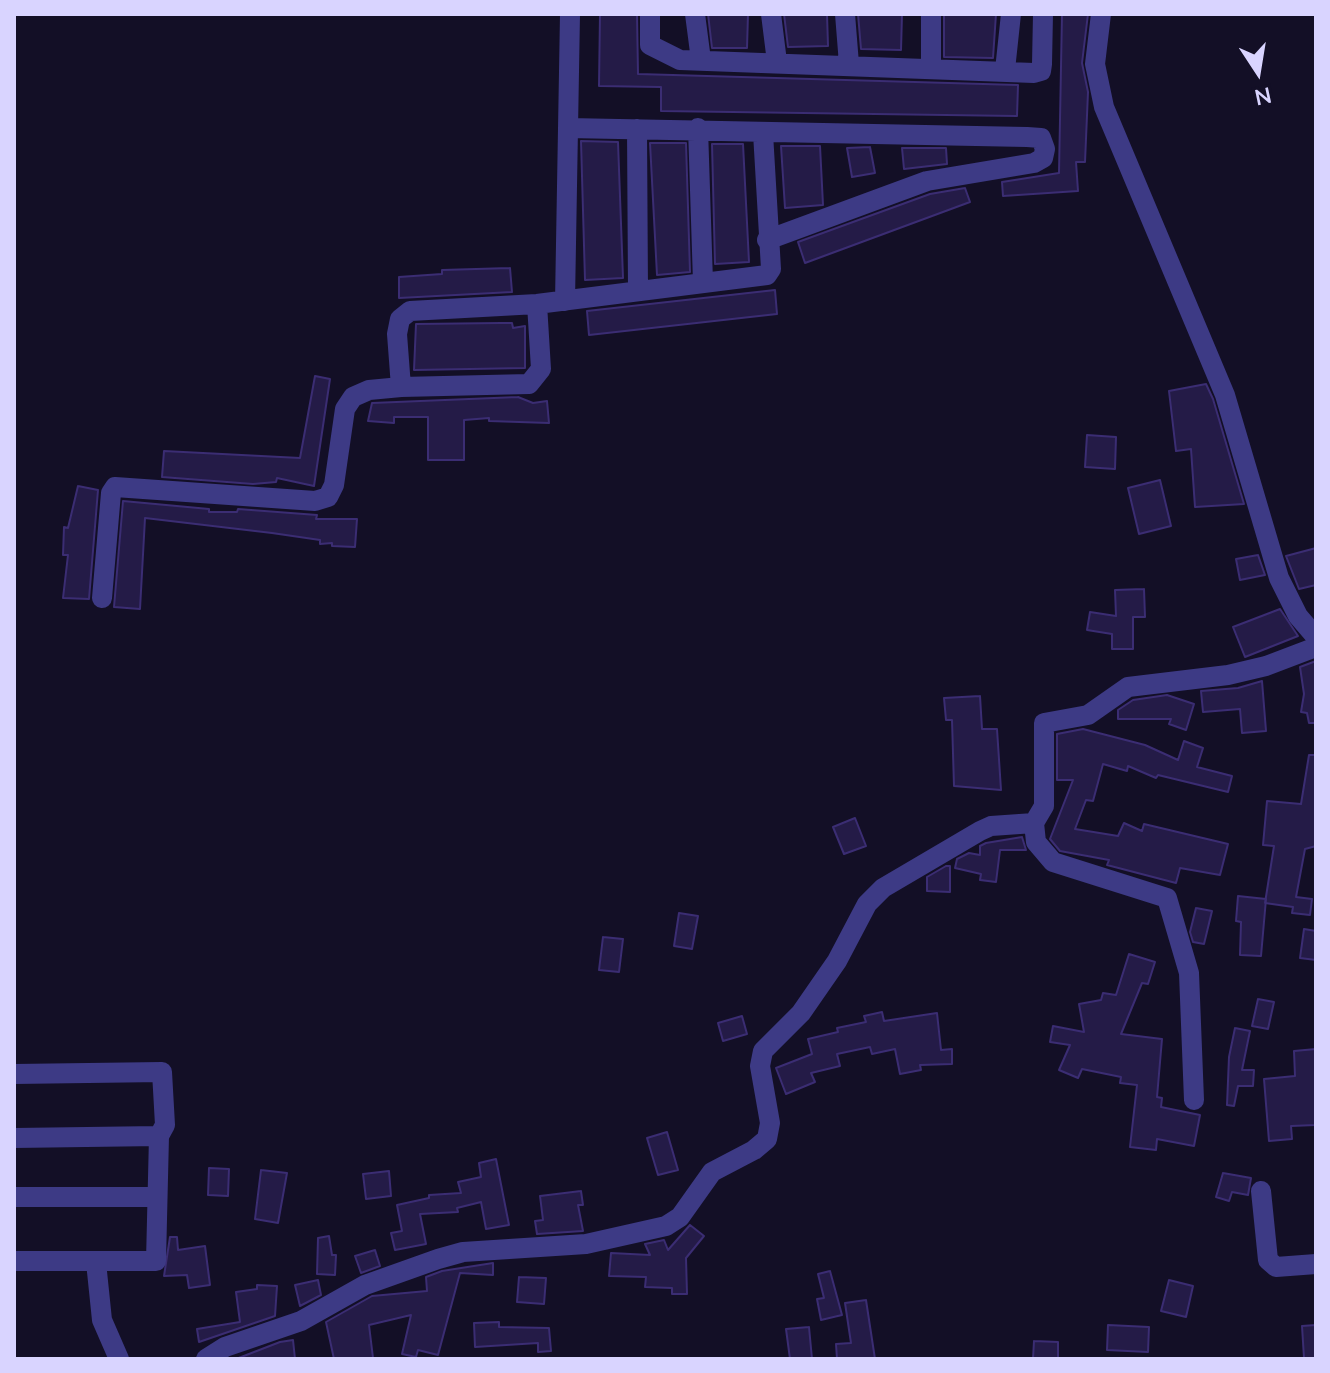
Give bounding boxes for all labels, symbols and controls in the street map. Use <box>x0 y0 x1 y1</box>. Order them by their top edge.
north arrow <box>1218 32 1298 112</box>
text: N <box>1252 79 1274 112</box>

